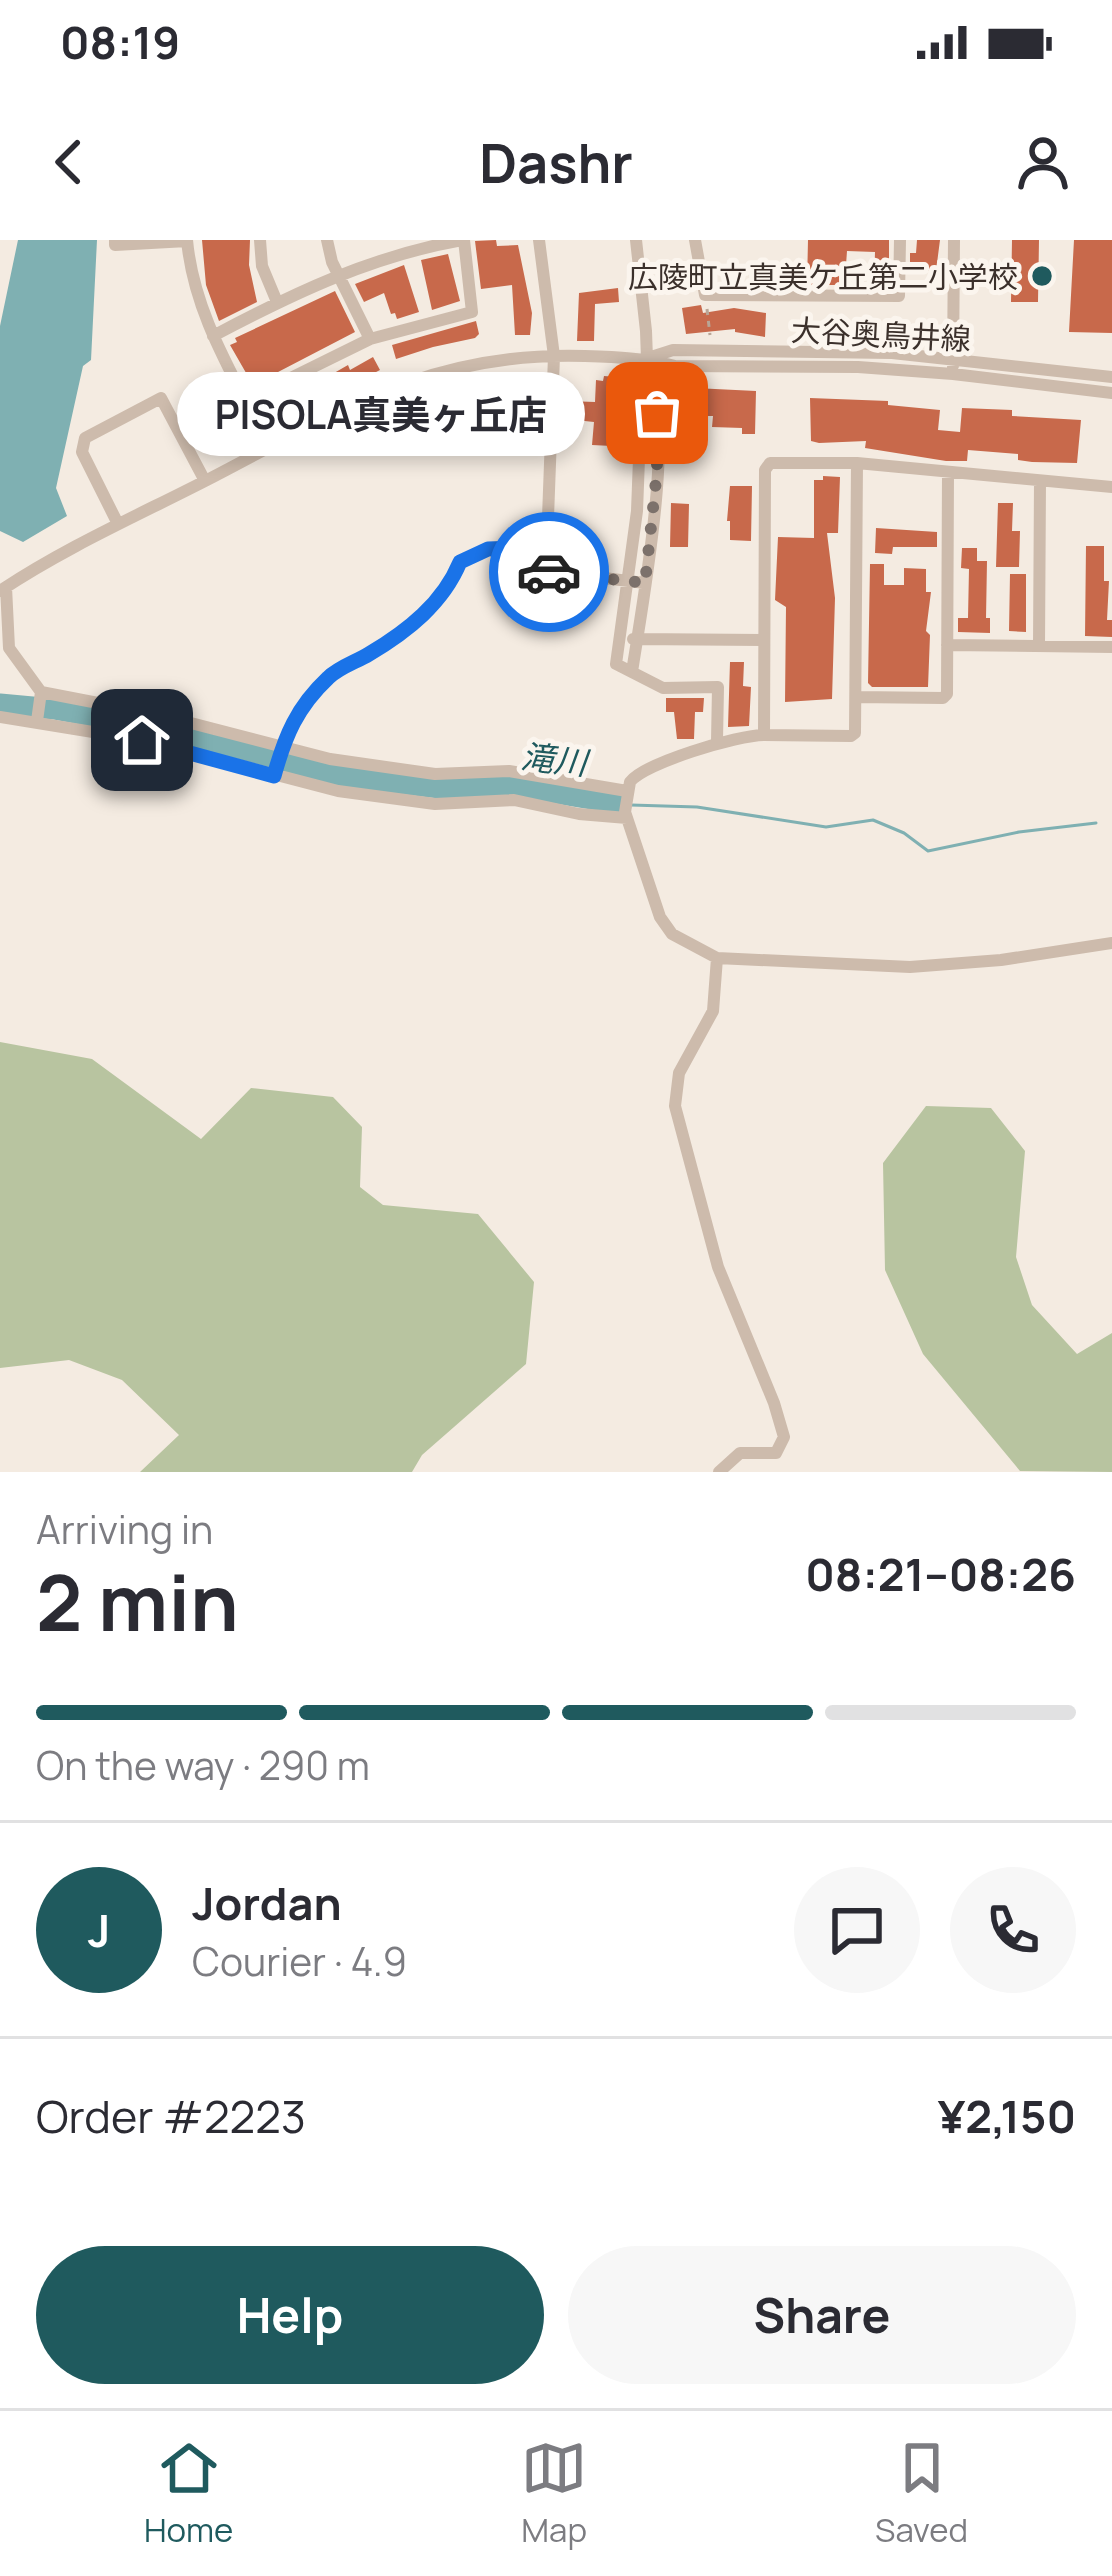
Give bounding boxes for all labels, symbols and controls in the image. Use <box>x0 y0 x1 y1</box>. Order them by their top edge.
text: 08:19 <box>60 11 180 73</box>
text: Dashr <box>479 125 633 199</box>
icon: back <box>36 129 102 195</box>
icon: person <box>1010 129 1076 195</box>
place label: 広陵町立真美ケ丘第二小学校 <box>628 256 1018 297</box>
marker: 広陵町立真美ケ丘第二小学校 <box>1029 263 1055 289</box>
street label: 大谷奥鳥井線 <box>790 309 972 359</box>
pin <box>606 362 708 464</box>
callout: PISOLA真美ヶ丘店 <box>177 371 585 455</box>
icon: bag <box>624 380 690 446</box>
text: PISOLA真美ヶ丘店 <box>215 387 547 441</box>
courier <box>489 512 609 632</box>
icon: car <box>516 539 582 605</box>
pin <box>91 689 193 791</box>
icon: home <box>109 707 175 773</box>
water label: 滝川 <box>519 733 592 785</box>
text: Arriving in <box>36 1502 213 1556</box>
text: 08:21–08:26 <box>805 1543 1076 1605</box>
text: 2 min <box>36 1548 239 1654</box>
text: On the way · 290 m <box>36 1738 370 1792</box>
button: chat <box>794 1867 920 1993</box>
button: phone <box>950 1867 1076 1993</box>
text: Jordan <box>192 1872 342 1934</box>
text: J <box>88 1899 110 1961</box>
text: Courier · 4.9 <box>192 1934 407 1988</box>
text: Order #2223 <box>36 2085 306 2147</box>
text: ¥2,150 <box>938 2085 1076 2147</box>
button: Help <box>36 2246 544 2384</box>
button: Share <box>568 2246 1076 2384</box>
tab: Home <box>144 2435 233 2552</box>
tab: Map <box>521 2435 587 2552</box>
tab: Saved <box>875 2435 968 2552</box>

